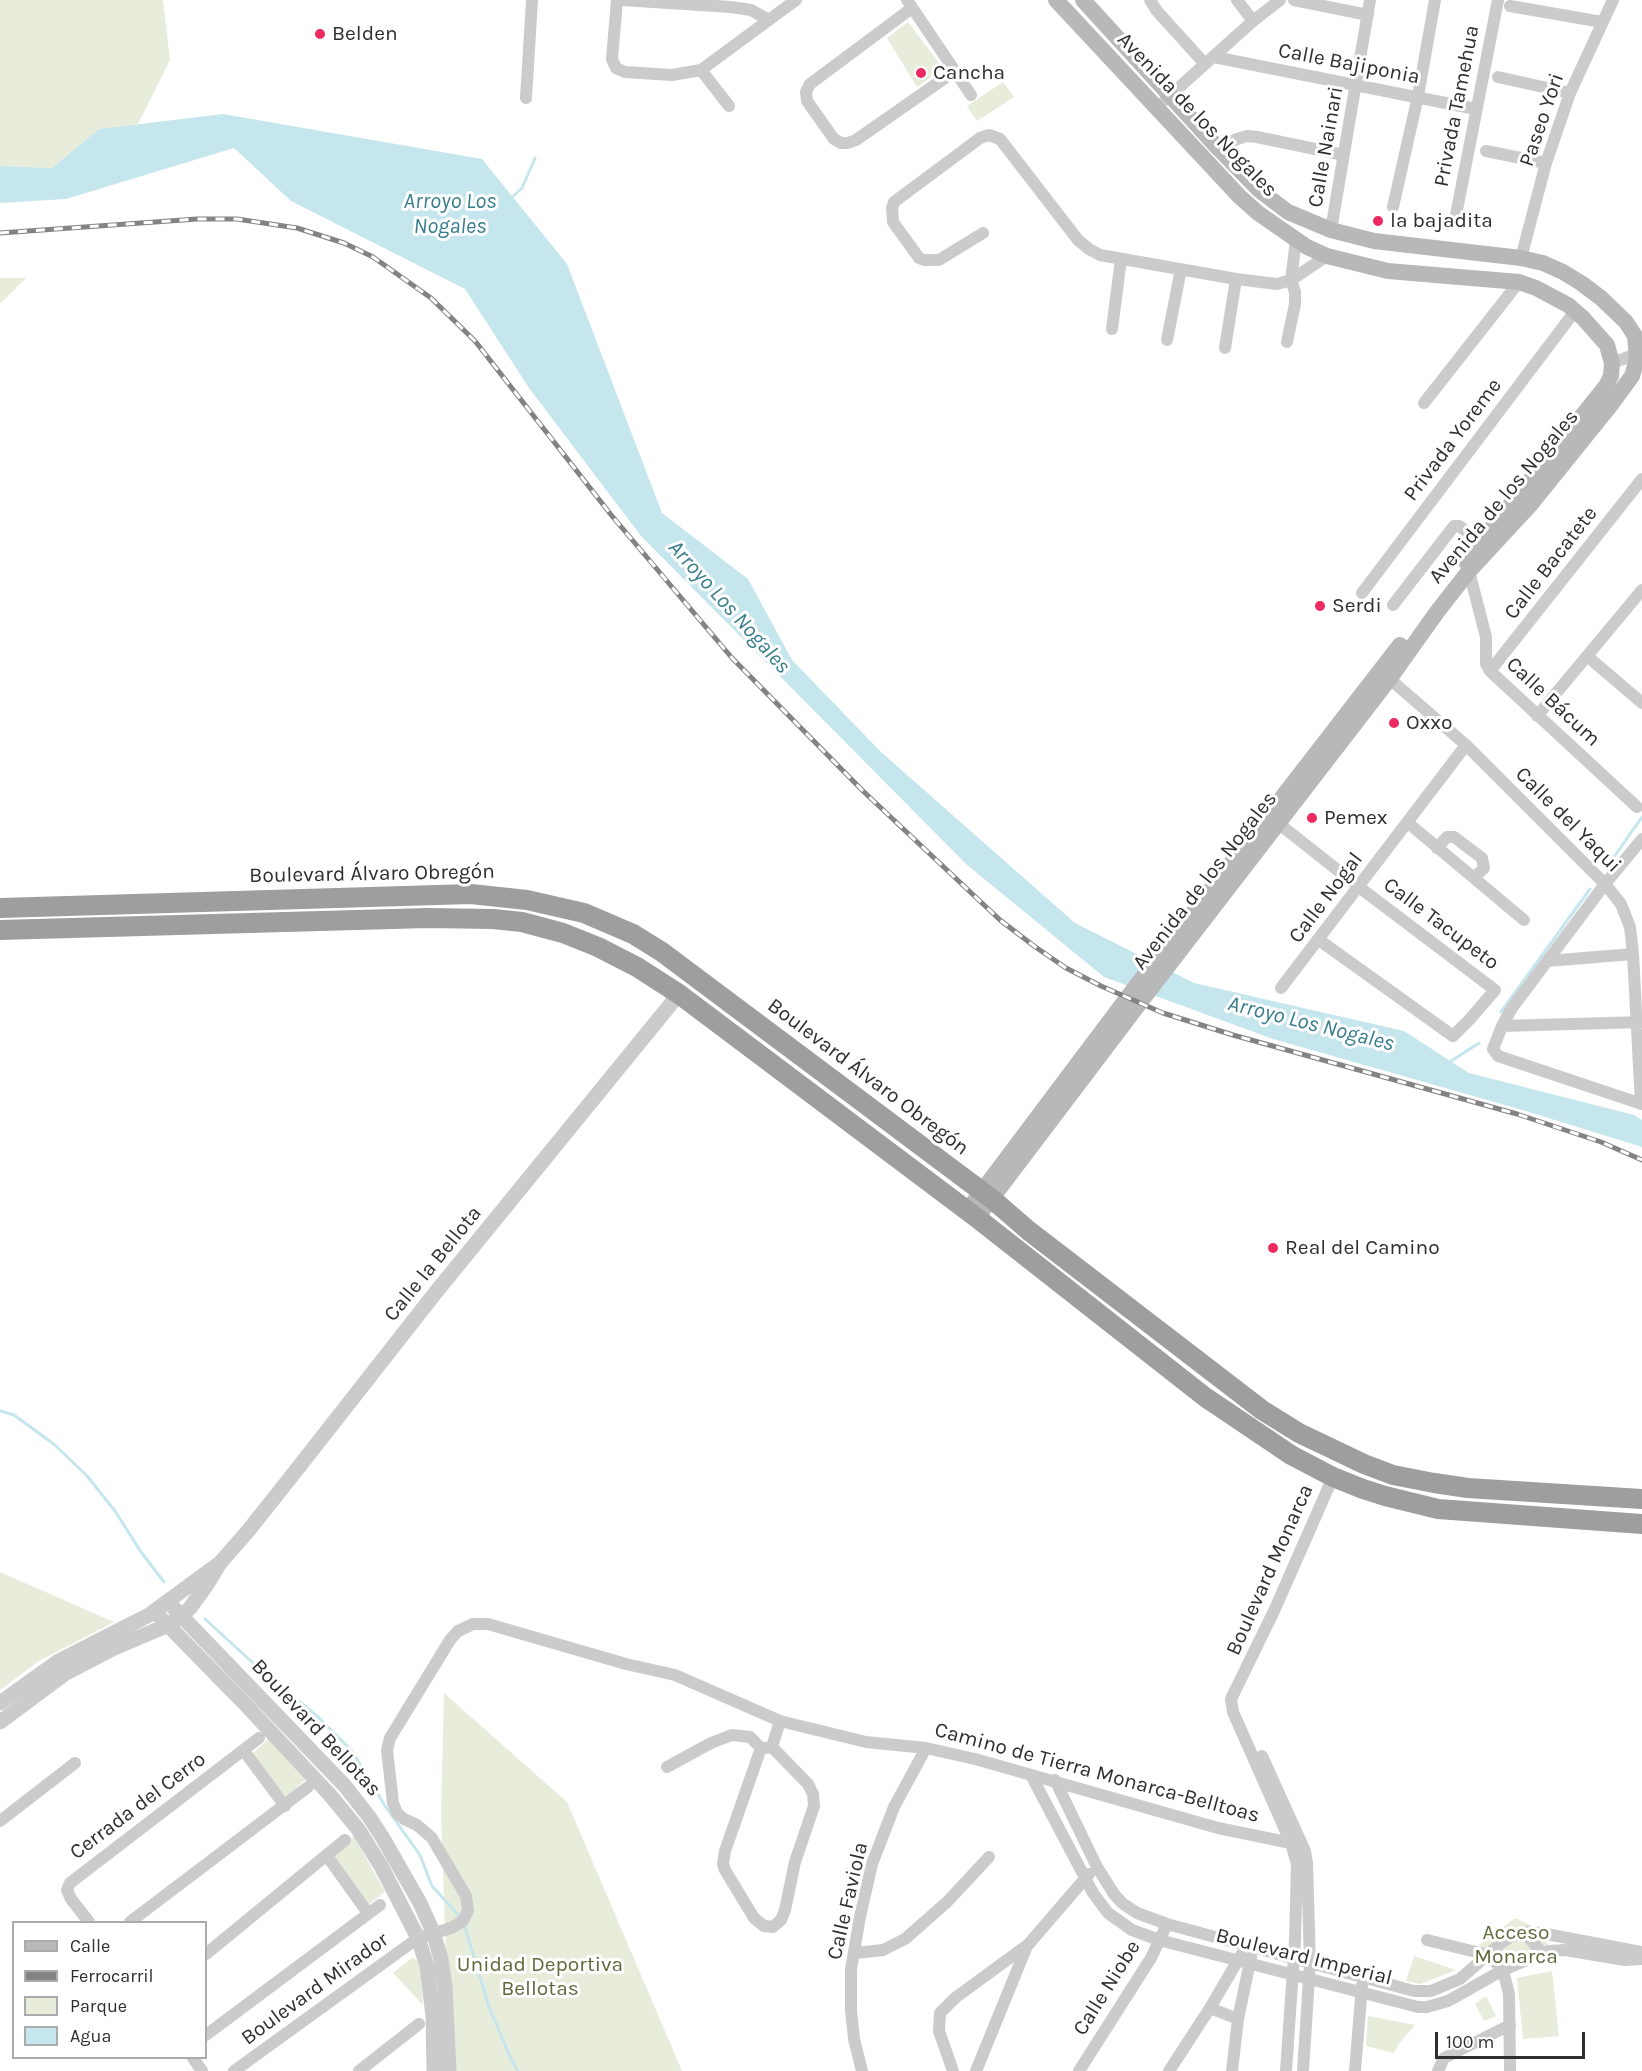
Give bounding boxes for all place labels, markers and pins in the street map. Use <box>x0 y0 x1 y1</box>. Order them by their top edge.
place label: Belden <box>332 21 398 47</box>
marker: Belden <box>313 27 327 41</box>
place label: Cancha <box>933 60 1005 86</box>
marker: Cancha <box>914 66 928 80</box>
place label: la bajadita <box>1390 208 1493 234</box>
marker: la bajadita <box>1371 214 1385 228</box>
place label: Serdi <box>1332 593 1382 619</box>
marker: Serdi <box>1313 599 1327 613</box>
place label: Oxxo <box>1406 710 1453 736</box>
marker: Oxxo <box>1387 716 1401 730</box>
place label: Pemex <box>1324 805 1388 831</box>
marker: Pemex <box>1305 811 1319 825</box>
place label: Real del Camino <box>1285 1235 1440 1261</box>
marker: Real del Camino <box>1266 1241 1280 1255</box>

